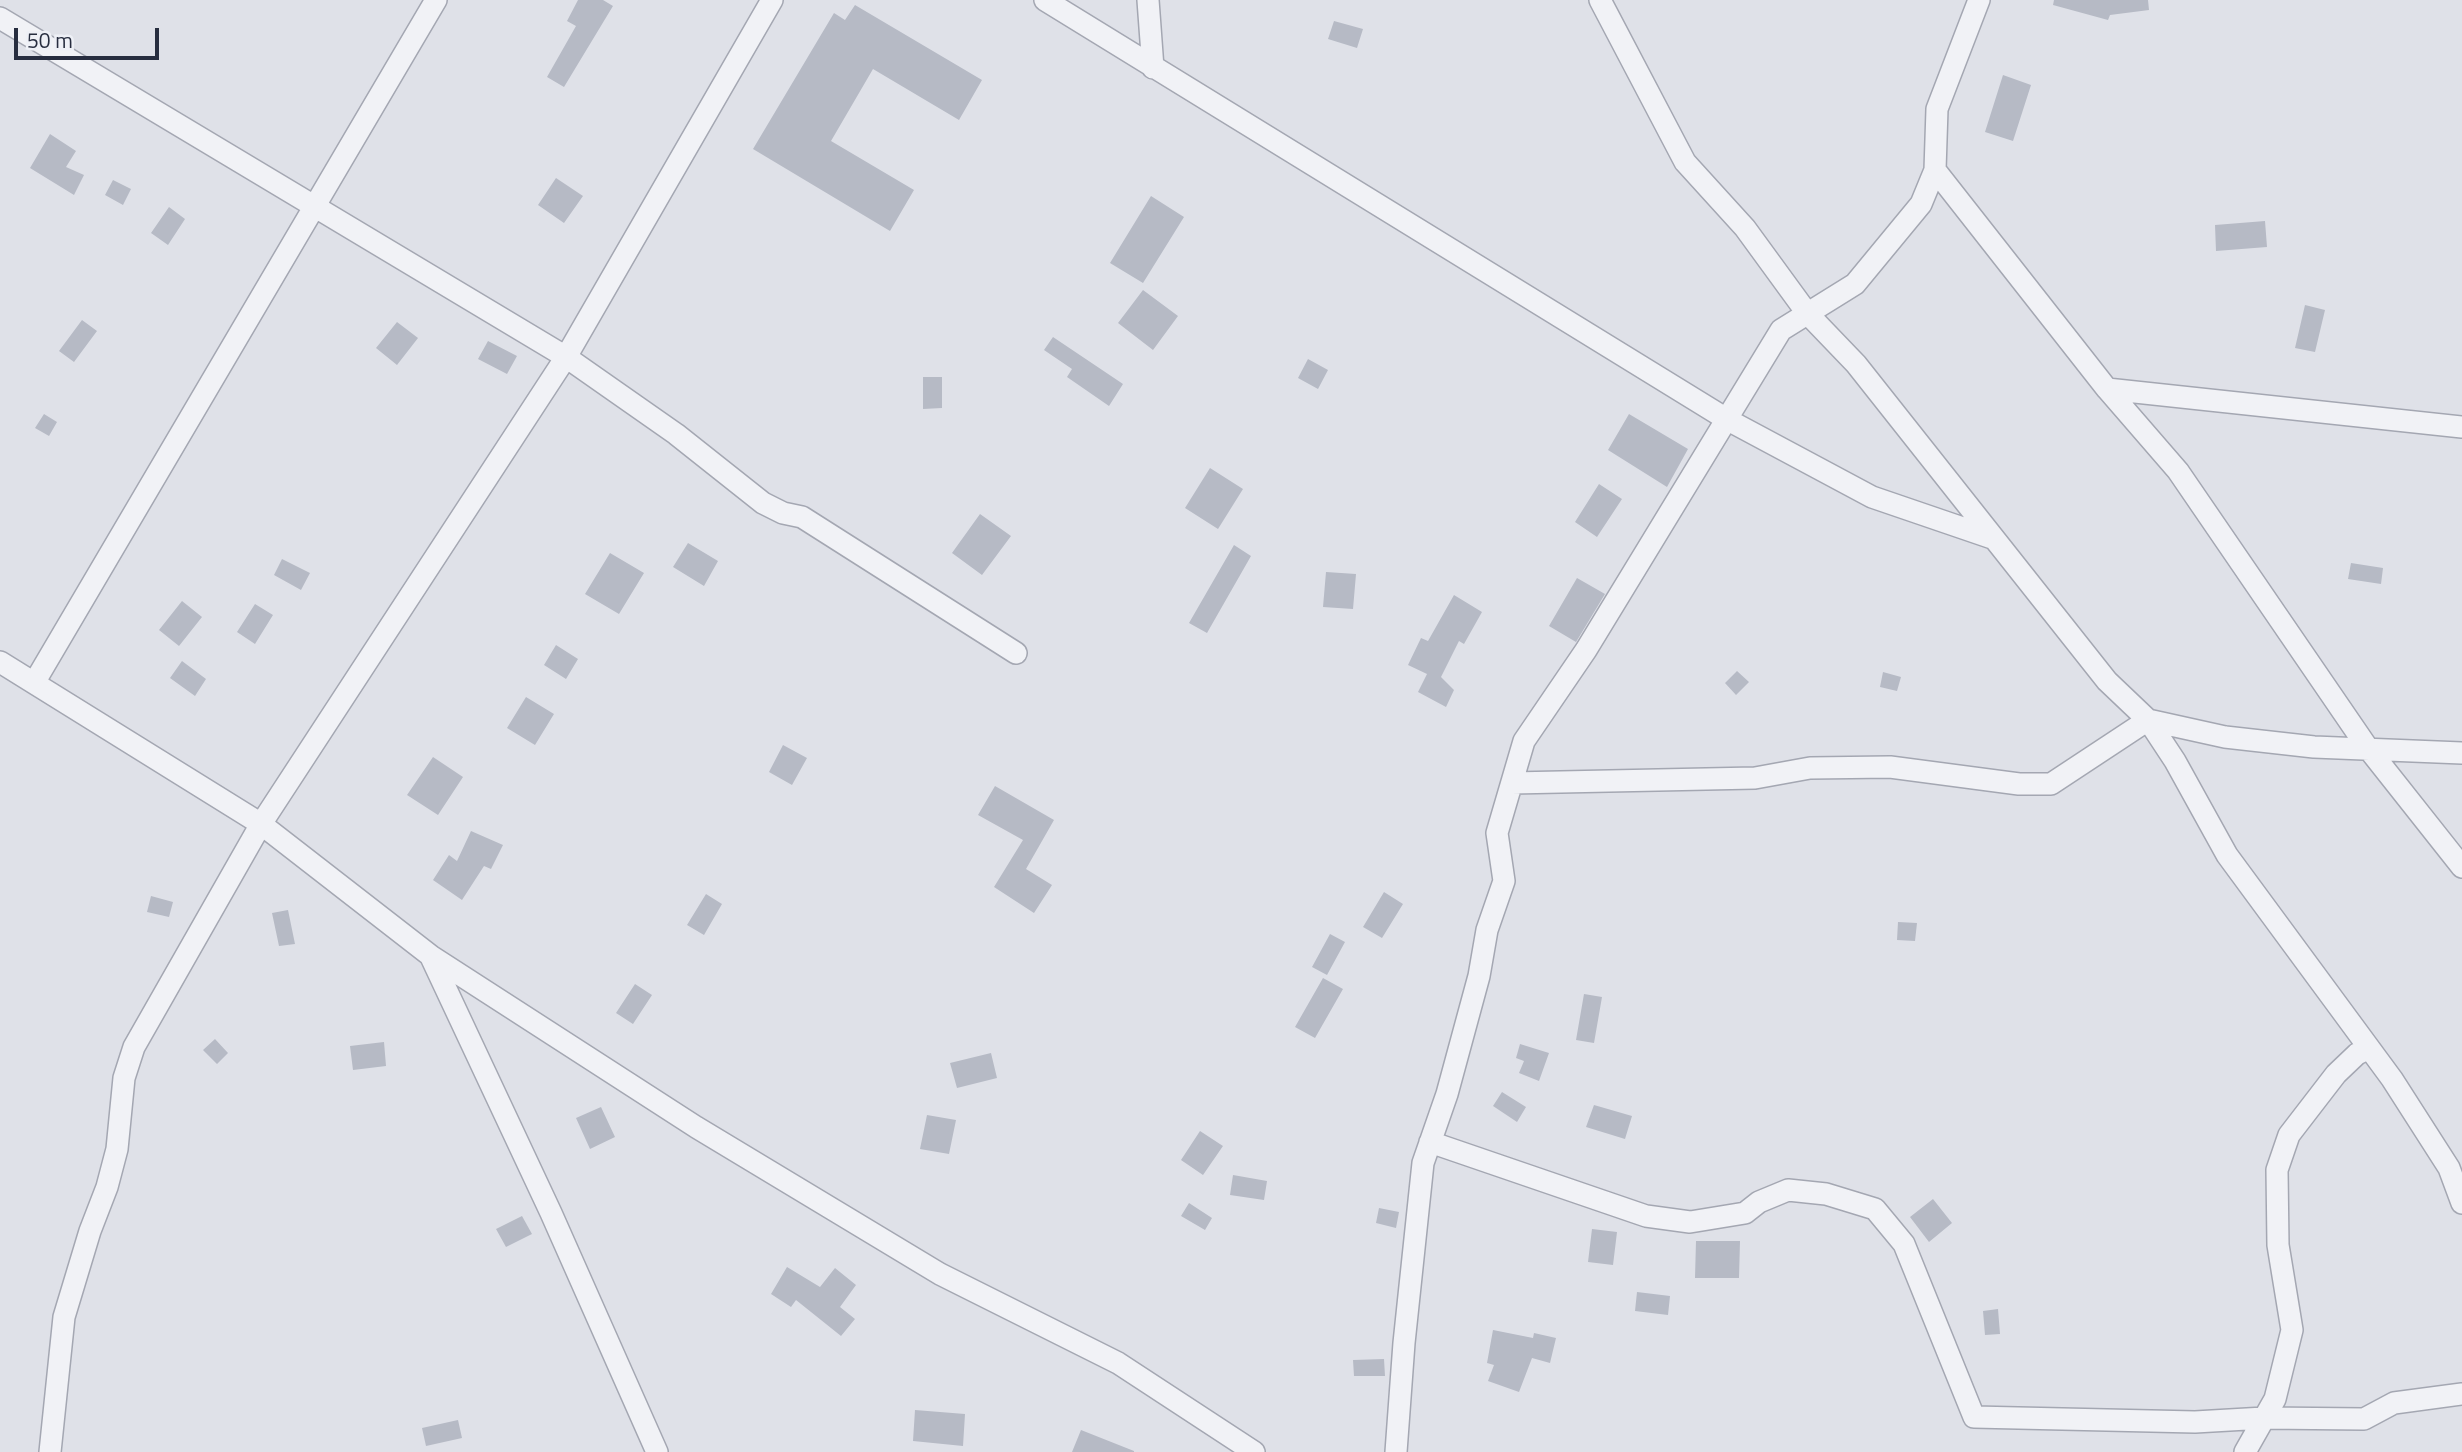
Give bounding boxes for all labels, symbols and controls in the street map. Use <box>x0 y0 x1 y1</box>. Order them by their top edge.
scale bar <box>18 14 163 58</box>
text: 50 m <box>27 24 73 56</box>

